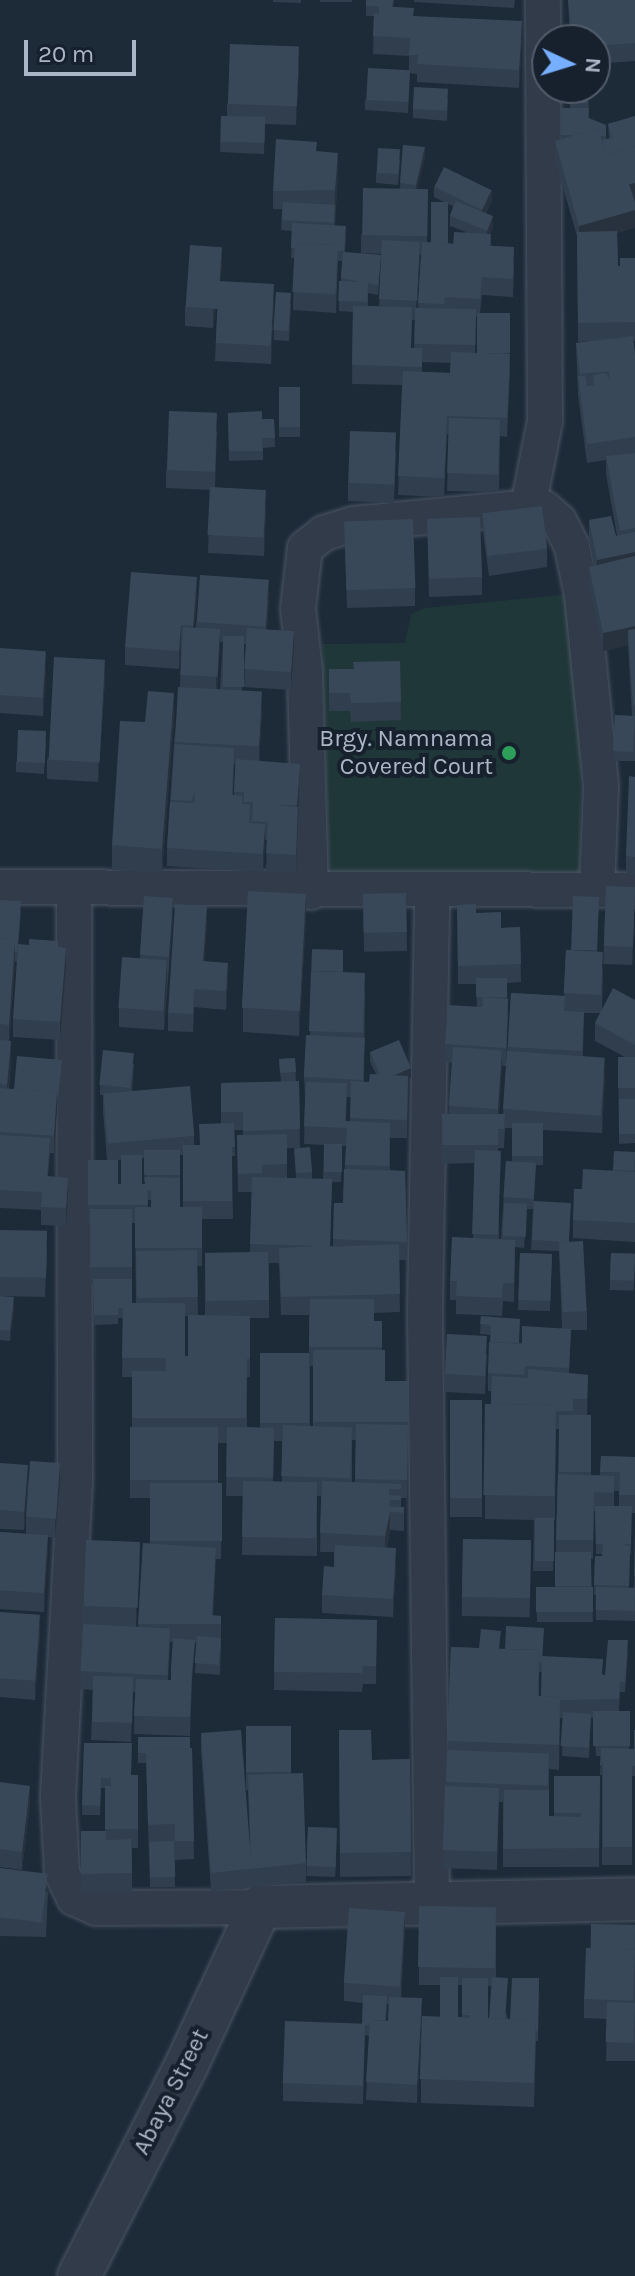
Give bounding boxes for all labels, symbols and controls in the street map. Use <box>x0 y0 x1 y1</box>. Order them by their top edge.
scale bar <box>28 24 140 74</box>
north arrow <box>531 24 611 104</box>
text: 20 m <box>38 40 94 68</box>
text: N <box>579 57 606 74</box>
place label: Brgy. Namnama Covered Court <box>319 725 493 781</box>
marker: Brgy. Namnama Covered Court <box>500 744 518 762</box>
street label: Abaya Street <box>127 2024 215 2160</box>

